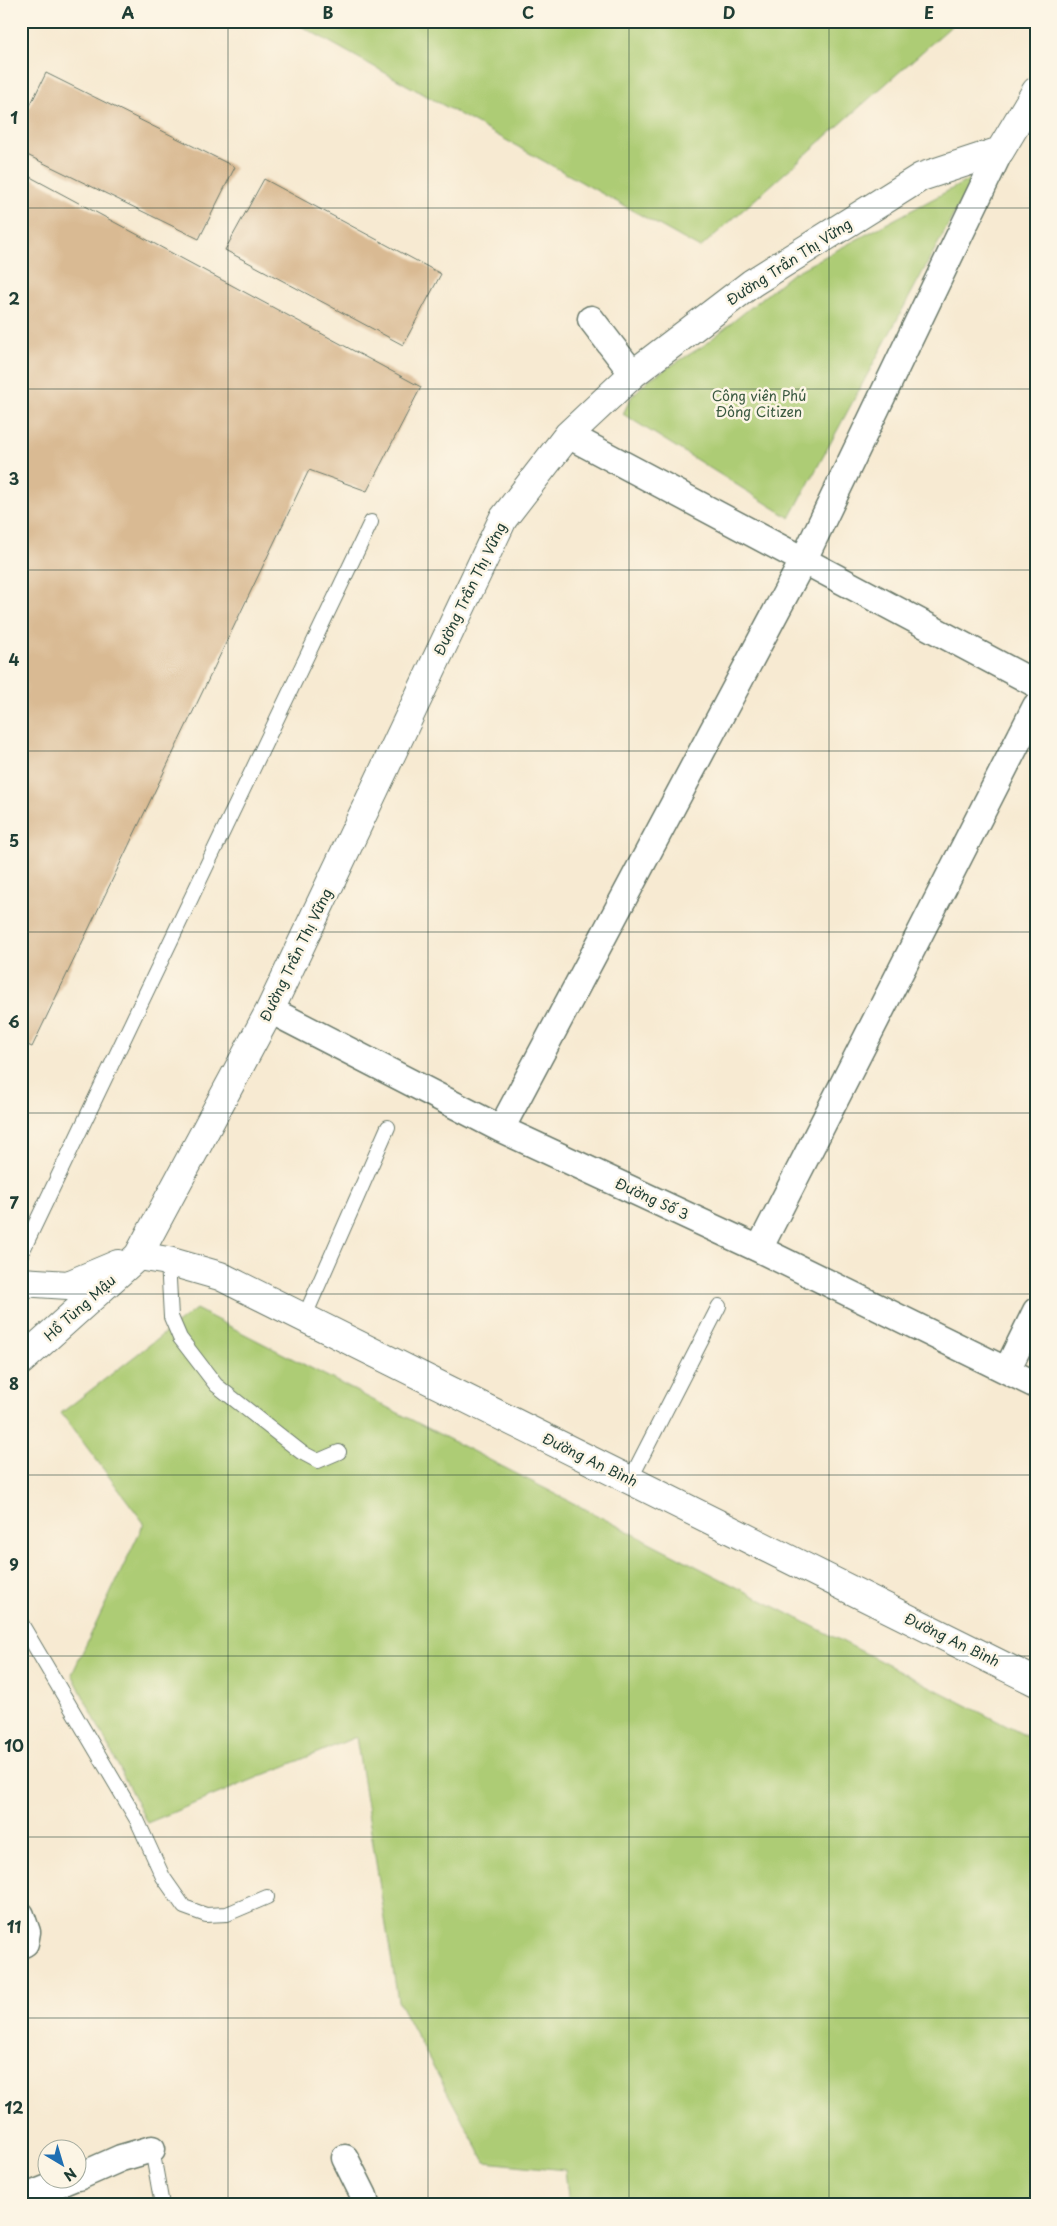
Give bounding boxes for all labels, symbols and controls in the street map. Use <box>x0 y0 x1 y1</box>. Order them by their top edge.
text: A <box>122 0 135 24</box>
text: B <box>323 0 334 24</box>
text: C <box>522 0 534 24</box>
text: D <box>723 0 735 24</box>
text: E <box>924 0 934 24</box>
text: 1 <box>10 105 18 129</box>
street label: Đường Trần Thị Vững <box>722 213 856 310</box>
text: 2 <box>8 286 20 310</box>
park label: Công viên Phú Đông Citizen <box>712 385 806 422</box>
text: 3 <box>9 466 19 490</box>
street label: Đường Trần Thị Vững <box>428 519 511 659</box>
text: 4 <box>9 647 20 671</box>
text: 5 <box>9 828 19 852</box>
street label: Đường Trần Thị Vững <box>254 885 337 1025</box>
text: 6 <box>8 1009 20 1033</box>
street label: Đường Số 3 <box>612 1172 692 1225</box>
text: 7 <box>9 1190 19 1214</box>
street label: Hồ Tùng Mậu <box>39 1270 120 1346</box>
text: 8 <box>9 1371 19 1395</box>
street label: Đường An Bình <box>539 1427 641 1492</box>
text: 9 <box>9 1552 19 1576</box>
street label: Đường An Bình <box>901 1607 1003 1672</box>
text: 10 <box>4 1733 24 1757</box>
text: 11 <box>7 1914 21 1938</box>
text: 12 <box>5 2095 23 2119</box>
north arrow <box>38 2138 88 2188</box>
text: N <box>59 2163 81 2186</box>

